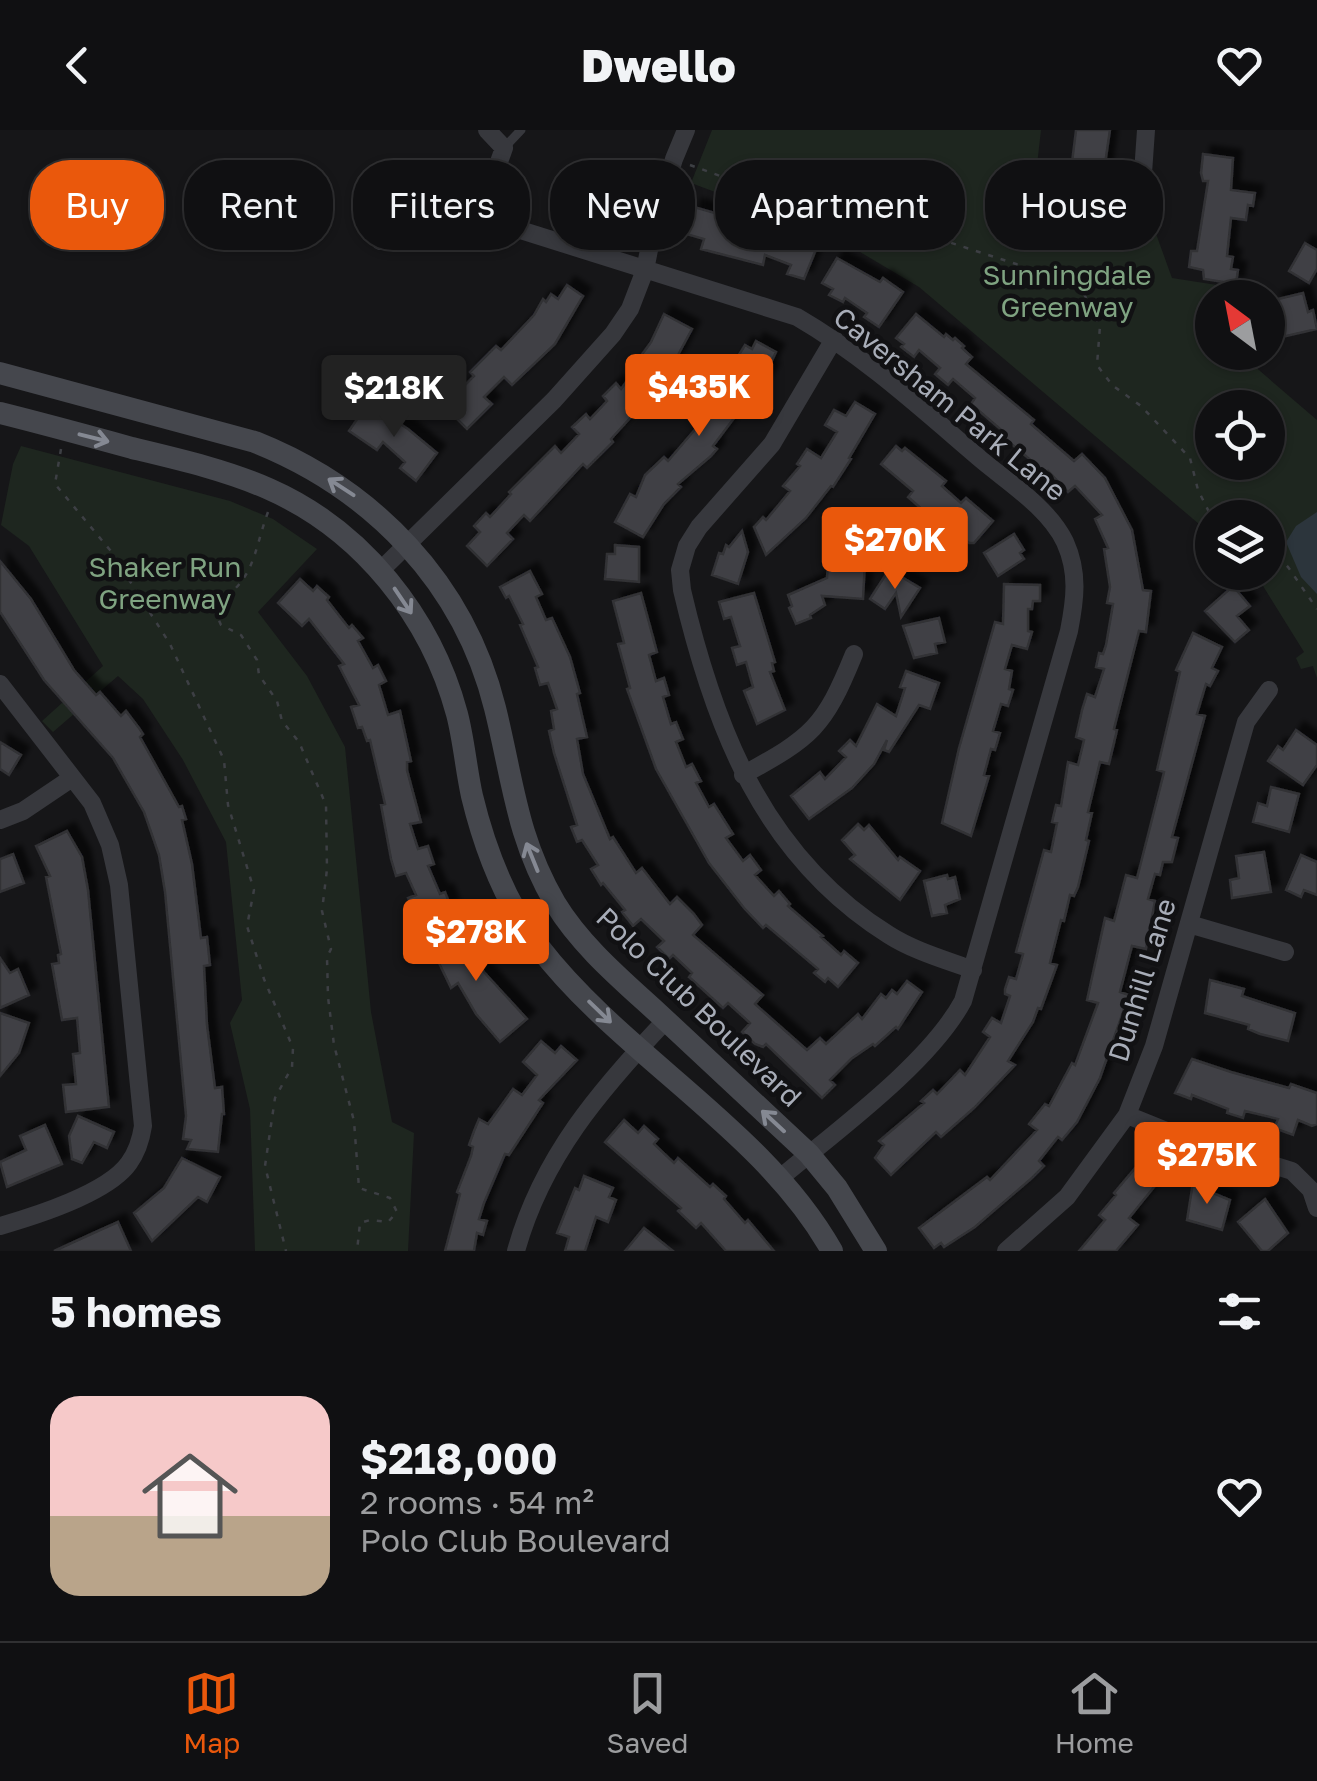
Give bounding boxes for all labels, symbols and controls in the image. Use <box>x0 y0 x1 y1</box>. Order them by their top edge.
icon: back <box>50 38 105 93</box>
text: Dwello <box>581 38 736 92</box>
icon: heart <box>1212 38 1267 93</box>
chip: Buy <box>30 160 164 250</box>
chip: Rent <box>184 160 333 250</box>
chip: Filters <box>353 160 530 250</box>
chip: New <box>550 160 695 250</box>
chip: Apartment <box>715 160 965 250</box>
chip: House <box>985 160 1163 250</box>
park label: Sunningdale Greenway <box>982 258 1152 323</box>
north arrow <box>1195 280 1285 370</box>
map controls <box>1195 280 1285 590</box>
street label: Caversham Park Lane <box>827 300 1073 507</box>
pin: $435K <box>629 354 769 439</box>
pin: $218K <box>324 355 464 440</box>
text: $435K <box>647 367 751 405</box>
text: $218K <box>343 368 445 406</box>
button: locate <box>1195 390 1285 480</box>
one-way arrow <box>77 430 109 448</box>
one-way arrow <box>328 476 356 497</box>
button: layers <box>1195 500 1285 590</box>
pin: $270K <box>825 507 965 592</box>
text: $270K <box>844 520 946 558</box>
park label: Shaker Run Greenway <box>88 550 242 615</box>
one-way arrow <box>393 587 414 615</box>
one-way arrow <box>522 842 540 873</box>
street label: Dunhill Lane <box>1101 894 1182 1065</box>
pin: $278K <box>406 899 546 984</box>
street label: Polo Club Boulevard <box>590 900 809 1113</box>
text: $278K <box>425 912 527 950</box>
one-way arrow <box>588 1000 612 1024</box>
one-way arrow <box>761 1110 786 1133</box>
pin: $275K <box>1137 1122 1277 1207</box>
text: $275K <box>1156 1135 1258 1173</box>
icon: filters <box>1212 1284 1267 1339</box>
text: 5 homes <box>50 1286 222 1336</box>
text: $218,000 <box>360 1433 558 1483</box>
icon: home <box>130 1436 250 1556</box>
icon: heart <box>1212 1469 1267 1524</box>
text: 2 rooms · 54 m² <box>360 1483 594 1521</box>
text: Polo Club Boulevard <box>360 1521 671 1559</box>
tab: Map <box>183 1666 240 1759</box>
tab: Saved <box>607 1666 688 1759</box>
tab: Home <box>1055 1666 1134 1759</box>

